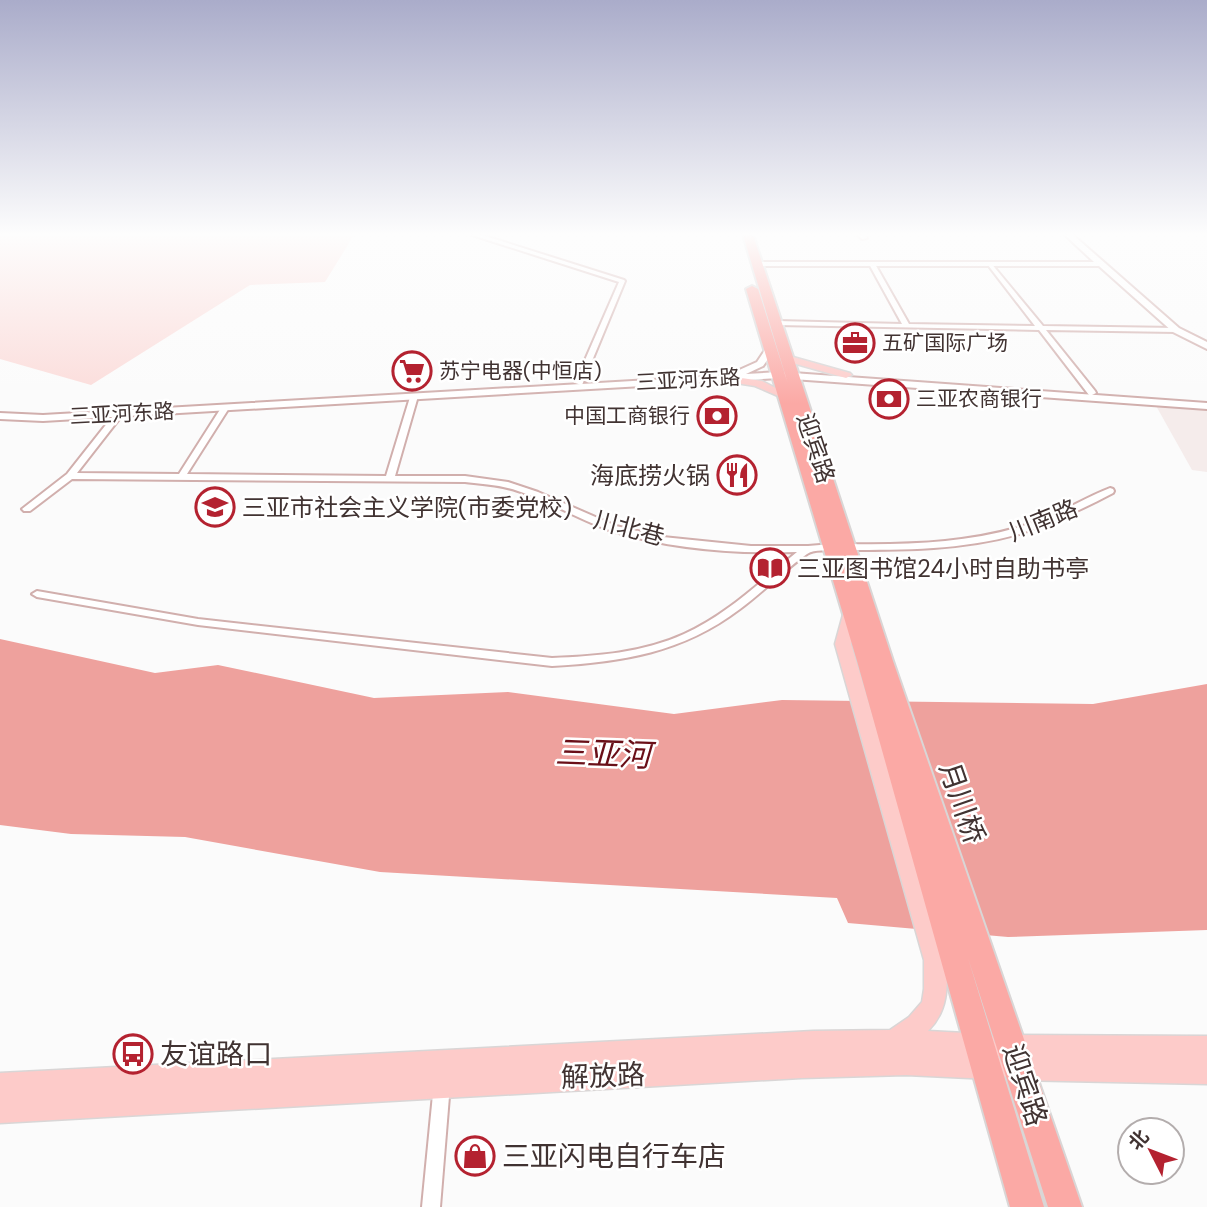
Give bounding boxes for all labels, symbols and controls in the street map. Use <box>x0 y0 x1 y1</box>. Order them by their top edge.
office icon: 五矿国际广场 <box>834 322 876 364</box>
place label: 五矿国际广场 <box>882 329 1008 357</box>
supermarket icon: 苏宁电器(中恒店) <box>391 350 433 392</box>
place label: 苏宁电器(中恒店) <box>439 357 602 385</box>
street label: 三亚河东路 <box>635 363 741 397</box>
bank icon: 三亚农商银行 <box>868 378 910 420</box>
place label: 三亚农商银行 <box>916 385 1042 413</box>
bank icon: 中国工商银行 <box>696 395 738 437</box>
street label: 三亚河东路 <box>69 397 175 431</box>
place label: 中国工商银行 <box>564 402 690 430</box>
street label: 迎宾路 <box>790 409 842 487</box>
restaurant icon: 海底捞火锅 <box>716 454 758 496</box>
place label: 海底捞火锅 <box>590 460 710 491</box>
school or university icon: 三亚市社会主义学院(市委党校) <box>194 486 236 528</box>
place label: 三亚市社会主义学院(市委党校) <box>242 492 572 523</box>
street label: 川南路 <box>1004 492 1082 548</box>
street label: 川北巷 <box>590 504 668 552</box>
library icon: 三亚图书馆24小时自助书亭 <box>749 547 791 589</box>
place label: 三亚图书馆24小时自助书亭 <box>797 553 1089 584</box>
water label: 三亚河 <box>554 731 658 777</box>
street label: 月川桥 <box>931 757 993 849</box>
bus stop icon: 友谊路口 <box>112 1033 154 1075</box>
place label: 友谊路口 <box>160 1036 272 1073</box>
street label: 迎宾路 <box>994 1039 1056 1131</box>
street label: 解放路 <box>560 1056 646 1096</box>
north arrow <box>1116 1116 1186 1186</box>
text: 北 <box>1123 1125 1154 1155</box>
shop icon: 三亚闪电自行车店 <box>454 1135 496 1177</box>
place label: 三亚闪电自行车店 <box>502 1138 726 1175</box>

